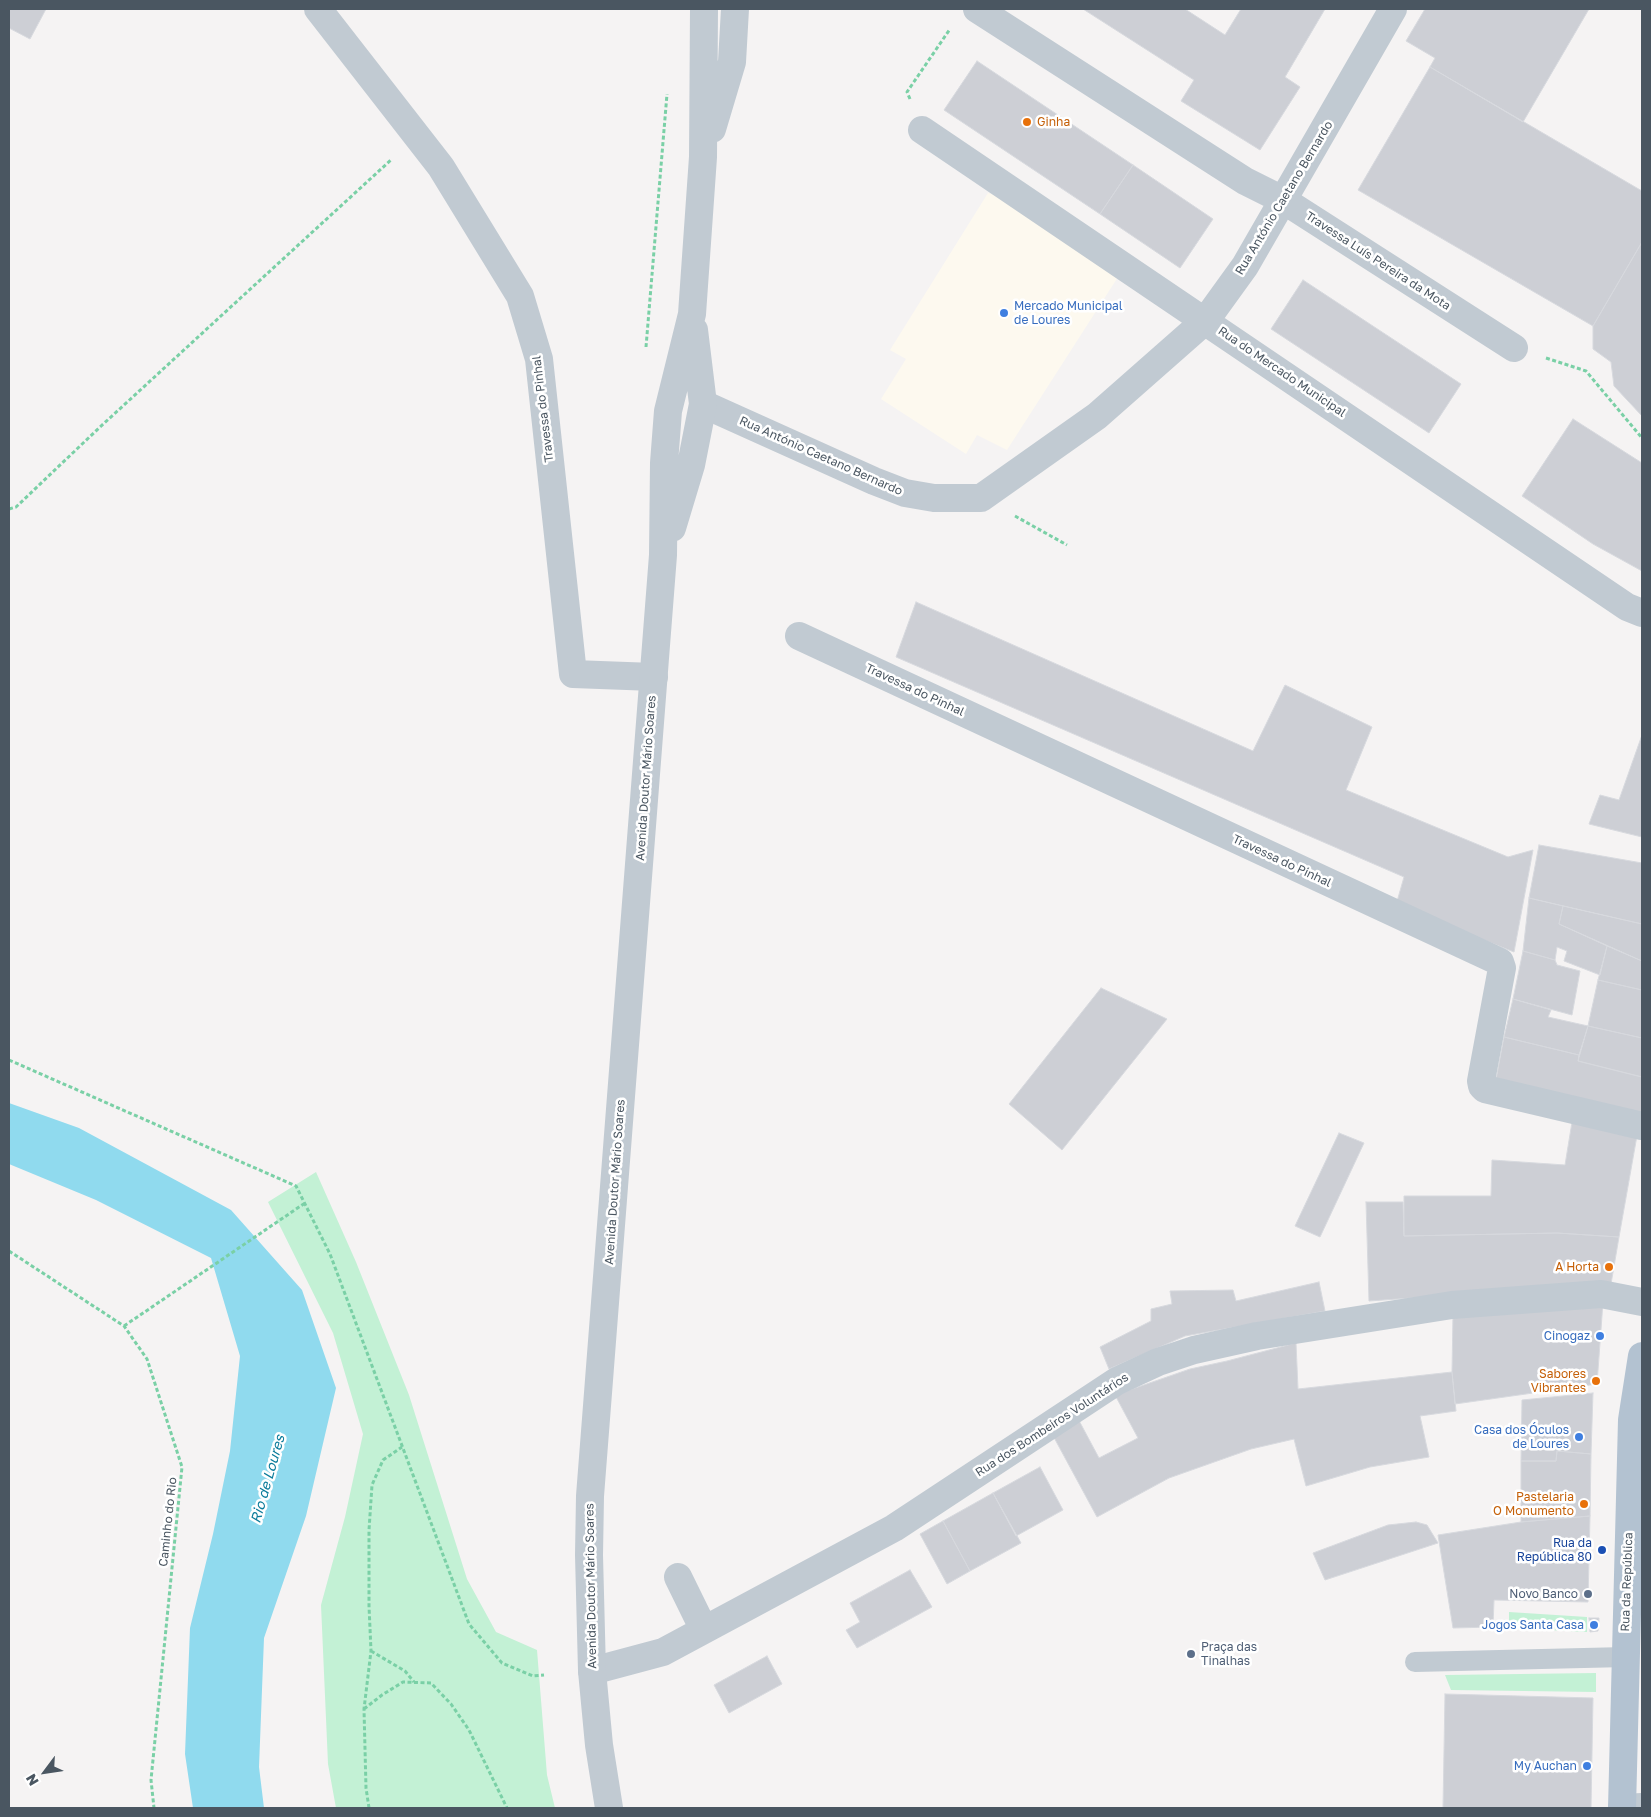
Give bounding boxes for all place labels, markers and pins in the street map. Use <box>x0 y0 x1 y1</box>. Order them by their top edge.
place label: Ginha <box>1037 115 1070 129</box>
marker: Ginha <box>1021 116 1033 128</box>
place label: Mercado Municipal de Loures <box>1014 299 1123 327</box>
marker: Mercado Municipal de Loures <box>998 307 1010 319</box>
place label: A Horta <box>1555 1260 1599 1274</box>
marker: A Horta <box>1603 1261 1615 1273</box>
place label: Cinogaz <box>1544 1329 1590 1343</box>
marker: Cinogaz <box>1594 1330 1606 1342</box>
place label: Sabores Vibrantes <box>1531 1367 1586 1395</box>
marker: Sabores Vibrantes <box>1590 1375 1602 1387</box>
place label: Casa dos Óculos de Loures <box>1474 1423 1569 1451</box>
marker: Casa dos Óculos de Loures <box>1573 1431 1585 1443</box>
place label: Pastelaria O Monumento <box>1493 1490 1574 1518</box>
marker: Pastelaria O Monumento <box>1578 1498 1590 1510</box>
place label: Rua da República 80 <box>1517 1536 1592 1564</box>
marker: Rua da República 80 <box>1596 1544 1608 1556</box>
place label: Novo Banco <box>1509 1587 1578 1601</box>
marker: Novo Banco <box>1582 1588 1594 1600</box>
place label: Jogos Santa Casa <box>1482 1618 1584 1632</box>
marker: Jogos Santa Casa <box>1588 1619 1600 1631</box>
place label: Praça das Tinalhas <box>1201 1640 1257 1668</box>
marker: Praça das Tinalhas <box>1185 1648 1197 1660</box>
place label: My Auchan <box>1514 1759 1577 1773</box>
marker: My Auchan <box>1581 1760 1593 1772</box>

